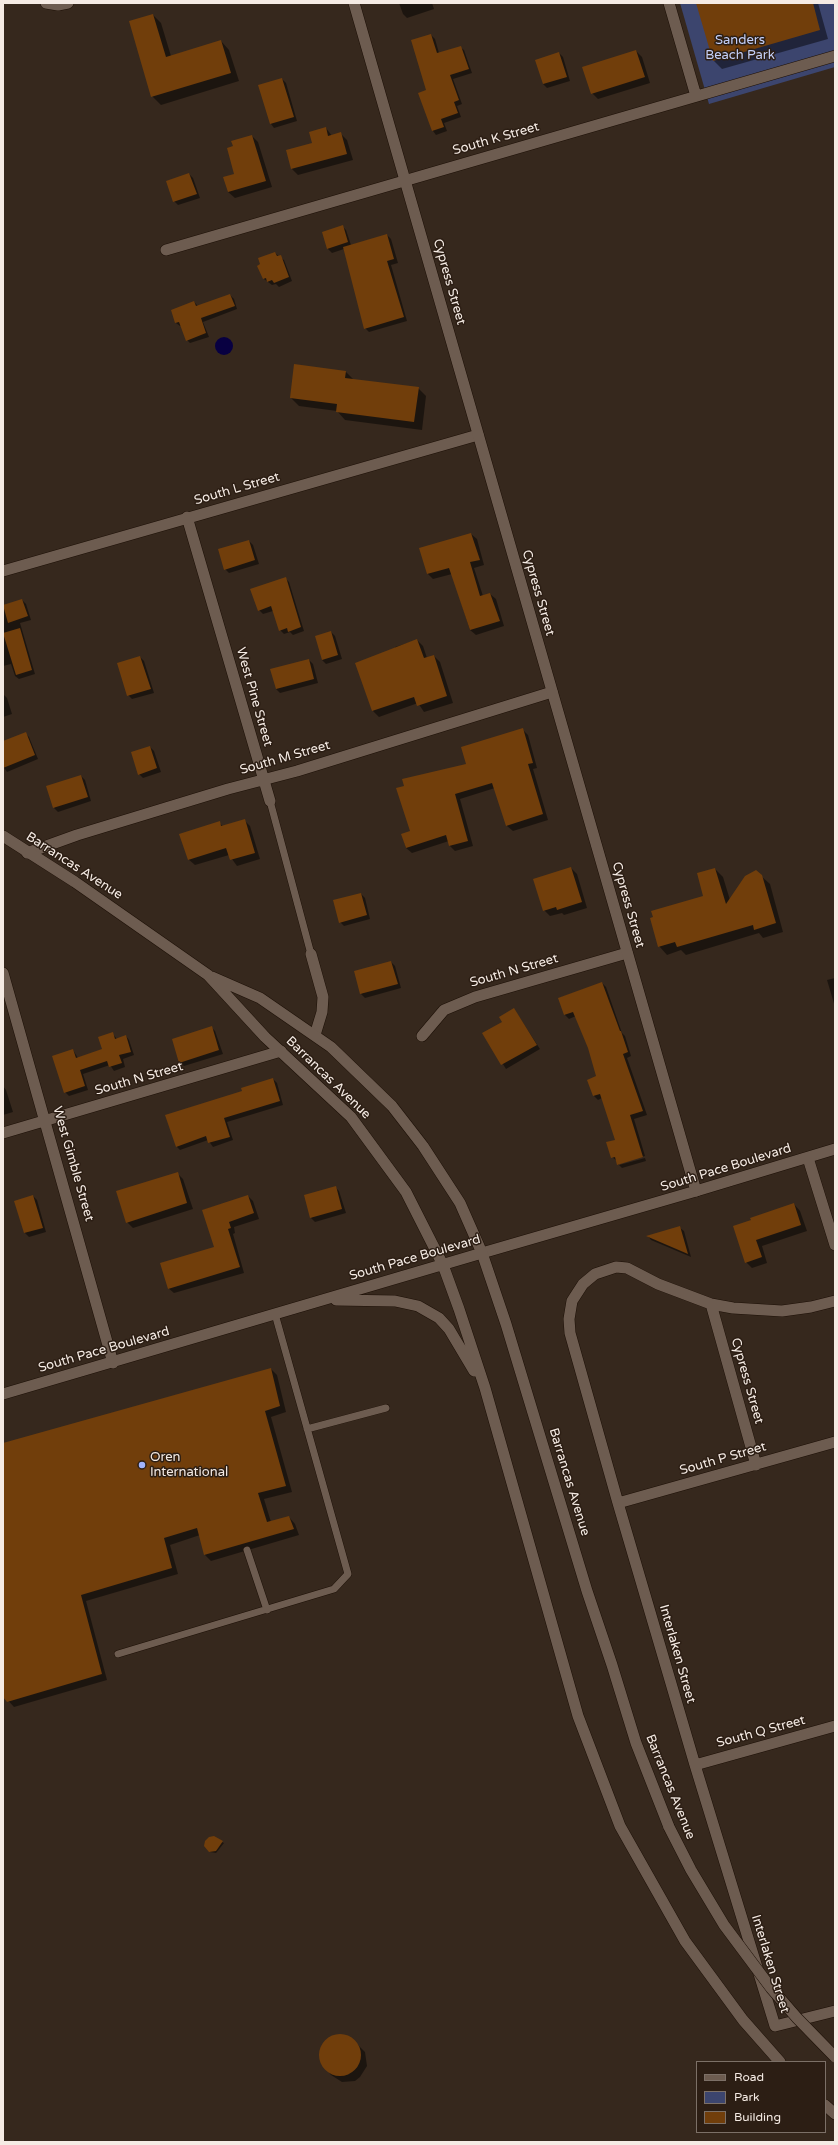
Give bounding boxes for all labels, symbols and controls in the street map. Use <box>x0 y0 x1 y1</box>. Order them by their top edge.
park label: Sanders Beach Park <box>705 33 775 64</box>
street label: South K Street <box>451 119 541 159</box>
street label: Cypress Street <box>429 237 469 327</box>
street label: South L Street <box>192 469 282 509</box>
street label: Cypress Street <box>518 548 558 638</box>
street label: West Pine Street <box>232 646 276 748</box>
street label: South M Street <box>238 738 332 778</box>
street label: Barrancas Avenue <box>23 829 125 903</box>
street label: Cypress Street <box>608 860 648 950</box>
street label: South N Street <box>468 951 560 991</box>
street label: Barrancas Avenue <box>282 1034 374 1122</box>
street label: South N Street <box>93 1059 185 1099</box>
street label: West Gimble Street <box>49 1105 97 1223</box>
street label: South Pace Boulevard <box>659 1141 793 1195</box>
street label: South Pace Boulevard <box>348 1232 482 1284</box>
street label: South Pace Boulevard <box>37 1324 171 1376</box>
street label: Cypress Street <box>727 1336 767 1426</box>
street label: Barrancas Avenue <box>545 1426 593 1538</box>
street label: South P Street <box>678 1439 768 1479</box>
place label: Oren International <box>150 1450 228 1481</box>
marker: Oren International <box>137 1460 147 1470</box>
street label: Interlaken Street <box>655 1603 699 1705</box>
street label: South Q Street <box>715 1713 807 1751</box>
street label: Barrancas Avenue <box>642 1732 698 1842</box>
street label: Interlaken Street <box>748 1913 792 2015</box>
legend <box>696 2061 826 2133</box>
text: Road <box>734 2070 764 2084</box>
text: Park <box>734 2090 760 2104</box>
text: Building <box>734 2110 781 2124</box>

